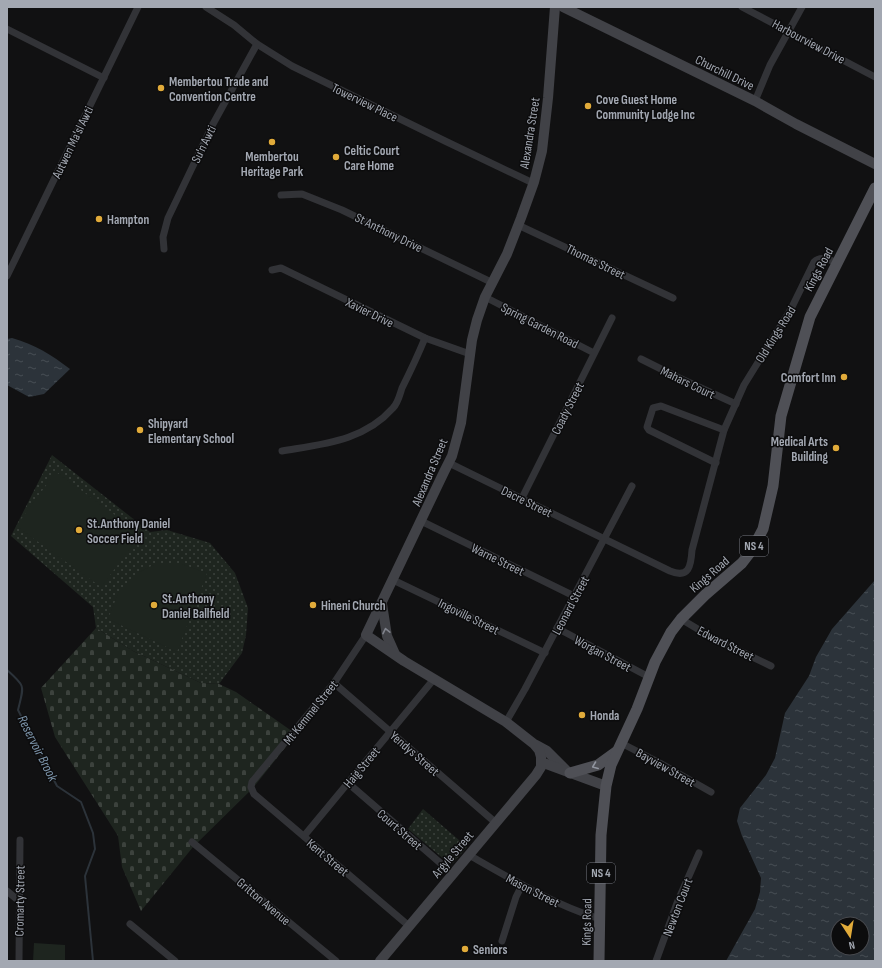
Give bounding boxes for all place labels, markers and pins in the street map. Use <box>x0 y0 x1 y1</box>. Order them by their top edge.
place label: Membertou Trade and Convention Centre <box>169 74 269 105</box>
marker: Membertou Trade and Convention Centre <box>156 83 166 93</box>
place label: Cove Guest Home Community Lodge Inc <box>596 92 695 123</box>
marker: Cove Guest Home Community Lodge Inc <box>583 101 593 111</box>
marker: Membertou Heritage Park <box>267 137 277 147</box>
place label: Celtic Court Care Home <box>344 143 400 174</box>
place label: Membertou Heritage Park <box>241 149 304 180</box>
marker: Celtic Court Care Home <box>331 152 341 162</box>
place label: Hampton <box>107 212 149 228</box>
marker: Hampton <box>94 214 104 224</box>
place label: Comfort Inn <box>781 370 836 386</box>
marker: Comfort Inn <box>839 372 849 382</box>
place label: Shipyard Elementary School <box>148 416 235 447</box>
marker: Shipyard Elementary School <box>135 425 145 435</box>
place label: Medical Arts Building <box>771 434 829 465</box>
marker: Medical Arts Building <box>831 443 841 453</box>
place label: St.Anthony Daniel Soccer Field <box>87 516 171 547</box>
marker: St.Anthony Daniel Soccer Field <box>74 525 84 535</box>
place label: St.Anthony Daniel Ballfield <box>162 591 230 622</box>
place label: Hineni Church <box>321 598 386 614</box>
marker: St.Anthony Daniel Ballfield <box>149 600 159 610</box>
marker: Hineni Church <box>308 600 318 610</box>
place label: Honda <box>590 708 619 724</box>
marker: Honda <box>577 710 587 720</box>
place label: Seniors <box>473 942 507 958</box>
marker: Seniors <box>460 944 470 954</box>

